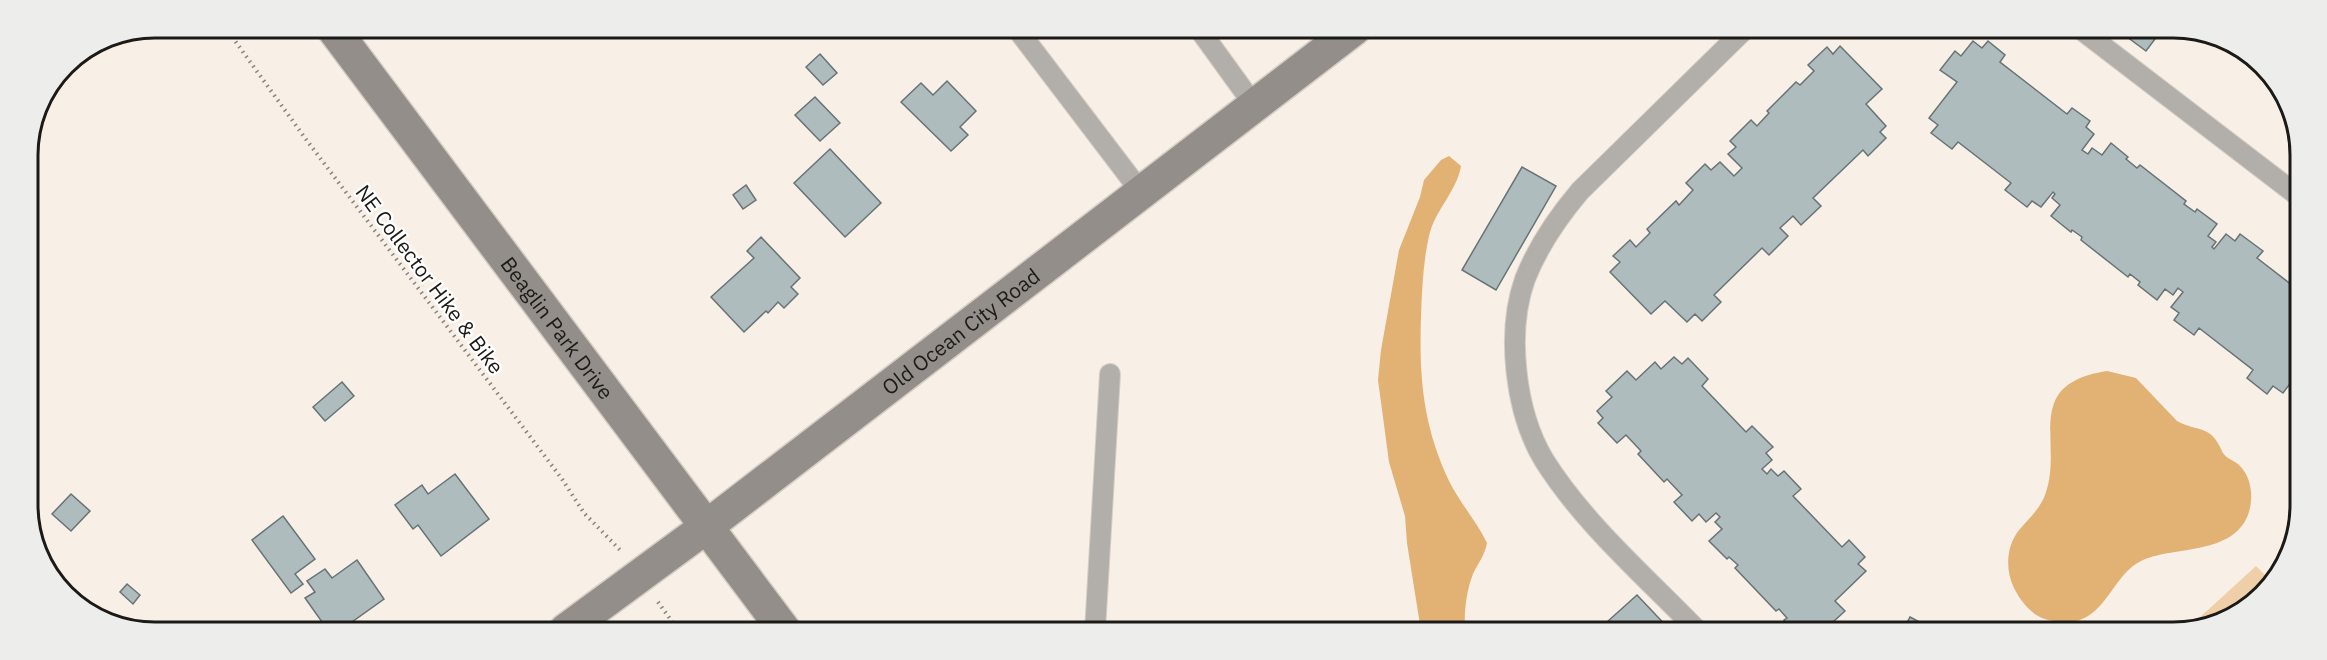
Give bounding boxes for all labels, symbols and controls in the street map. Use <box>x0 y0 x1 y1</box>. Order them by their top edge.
street label: NE Collector Hike & Bike <box>350 179 510 379</box>
street label: Beaglin Park Drive <box>495 251 620 405</box>
street label: Old Ocean City Road <box>876 262 1045 401</box>

